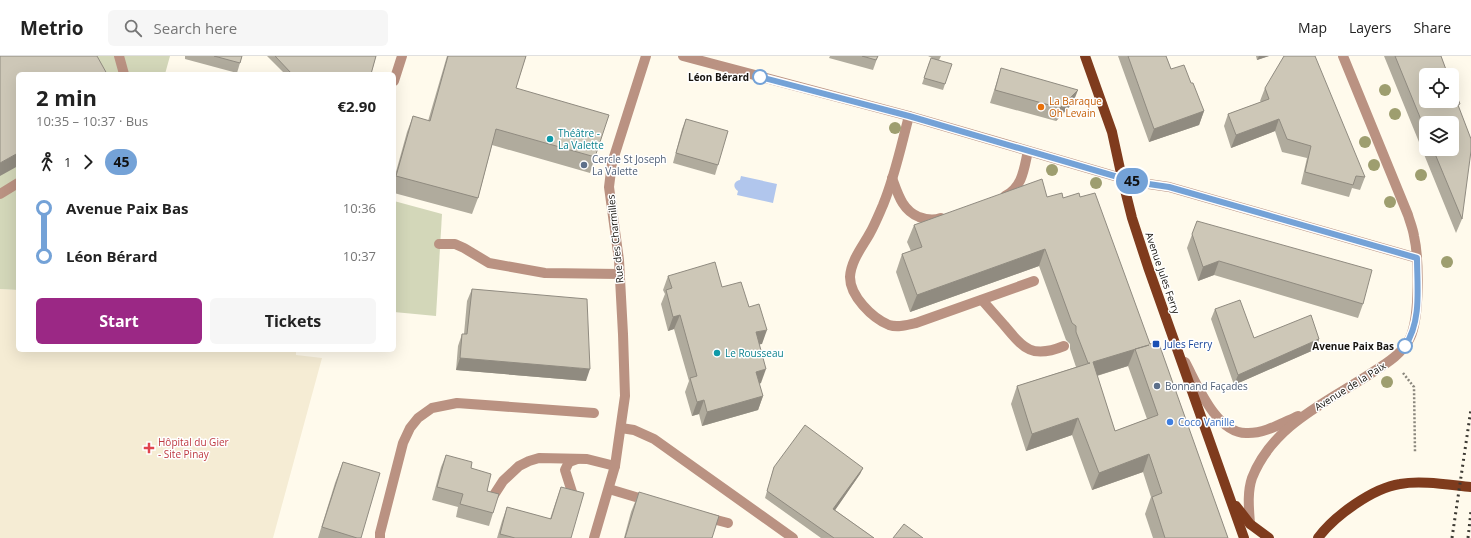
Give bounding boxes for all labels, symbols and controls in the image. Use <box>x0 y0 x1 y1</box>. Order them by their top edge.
search box <box>108 10 388 46</box>
text: Metrio <box>20 15 84 41</box>
icon: search <box>122 17 144 39</box>
text: Search here <box>154 18 237 38</box>
text: Map <box>1298 18 1327 37</box>
text: Layers <box>1349 18 1391 37</box>
text: Share <box>1413 18 1451 37</box>
map controls <box>1419 68 1459 156</box>
button: locate <box>1419 68 1459 108</box>
marker: Léon Bérard <box>752 69 768 85</box>
place label: Léon Bérard <box>688 70 749 84</box>
text: 2 min <box>36 82 97 112</box>
place label: La Baraque Oh Levain <box>1049 94 1102 120</box>
text: €2.90 <box>337 96 376 116</box>
marker: La Baraque Oh Levain <box>1036 102 1046 112</box>
text: 10:35 – 10:37 · Bus <box>36 112 148 130</box>
button: layers <box>1419 116 1459 156</box>
place label: Théâtre - La Valette <box>558 126 604 152</box>
marker: Théâtre - La Valette <box>545 134 555 144</box>
icon: walk <box>36 151 58 173</box>
icon: forward <box>77 151 99 173</box>
text: 45 <box>113 152 129 171</box>
place label: Cercle St Joseph La Valette <box>592 152 667 178</box>
text: 1 <box>64 153 71 171</box>
marker: Cercle St Joseph La Valette <box>579 160 589 170</box>
line badge: 45 <box>1114 168 1150 194</box>
text: 45 <box>1124 171 1140 190</box>
street label: Rue des Charmilles <box>603 194 627 284</box>
text: Avenue Paix Bas <box>66 198 188 218</box>
text: 10:36 <box>343 199 376 217</box>
street label: Avenue Jules Ferry <box>1142 230 1184 317</box>
text: Léon Bérard <box>66 246 158 266</box>
text: 10:37 <box>343 247 376 265</box>
button: Start <box>36 298 202 344</box>
button: Tickets <box>210 298 376 344</box>
place label: Jules Ferry <box>1163 337 1213 351</box>
marker: Avenue Paix Bas <box>1397 338 1413 354</box>
marker: Jules Ferry <box>1151 339 1161 349</box>
place label: Avenue Paix Bas <box>1312 339 1394 353</box>
place label: Le Rousseau <box>725 346 784 360</box>
marker: Le Rousseau <box>712 348 722 358</box>
street label: Avenue de la Paix <box>1312 358 1389 414</box>
place label: Bonnand Façades <box>1165 379 1248 393</box>
marker: Bonnand Façades <box>1152 381 1162 391</box>
place label: Coco Vanille <box>1178 415 1235 429</box>
marker: Coco Vanille <box>1165 417 1175 427</box>
place label: Hôpital du Gier - Site Pinay <box>158 435 229 461</box>
marker: Hôpital du Gier - Site Pinay <box>143 442 155 454</box>

